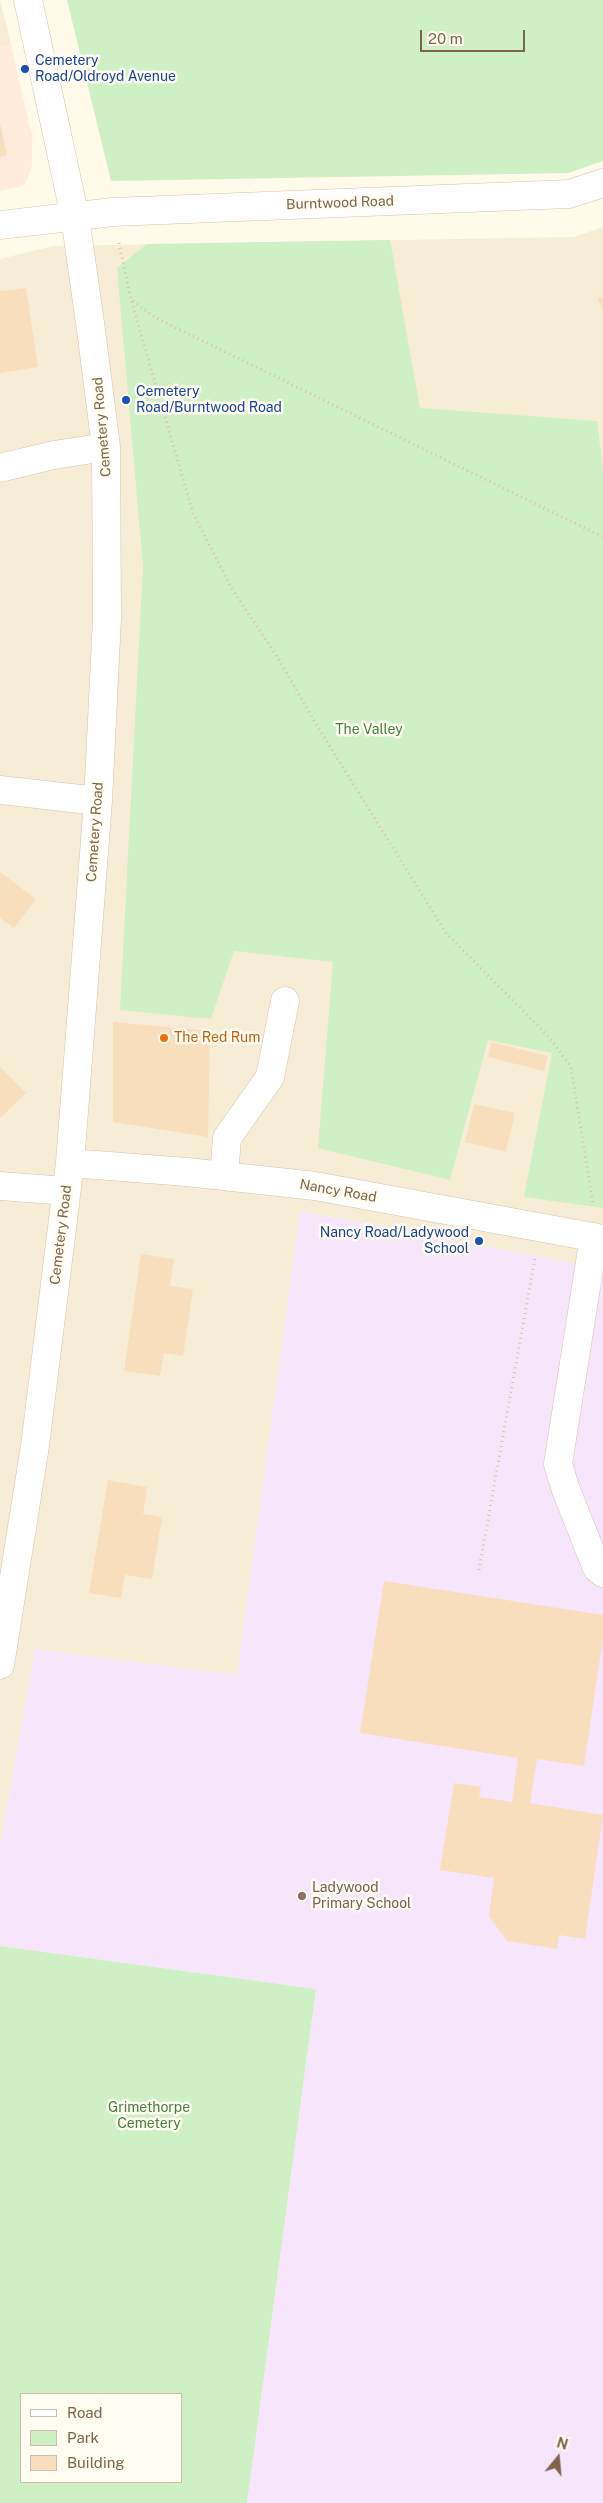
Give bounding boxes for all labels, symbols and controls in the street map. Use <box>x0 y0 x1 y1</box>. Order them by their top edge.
scale bar <box>423 20 528 52</box>
text: 20 m <box>428 30 463 47</box>
place label: Cemetery Road/Oldroyd Avenue <box>35 53 176 85</box>
marker: Cemetery Road/Oldroyd Avenue <box>19 63 31 75</box>
street label: Burntwood Road <box>286 193 394 213</box>
street label: Cemetery Road <box>89 376 115 478</box>
place label: Cemetery Road/Burntwood Road <box>136 384 282 417</box>
marker: Cemetery Road/Burntwood Road <box>120 394 132 406</box>
park label: The Valley <box>335 722 403 738</box>
street label: Cemetery Road <box>83 781 107 883</box>
place label: The Red Rum <box>174 1030 260 1046</box>
marker: The Red Rum <box>158 1032 170 1044</box>
street label: Nancy Road <box>298 1176 378 1206</box>
street label: Cemetery Road <box>47 1184 75 1286</box>
place label: Nancy Road/Ladywood School <box>320 1225 469 1258</box>
marker: Nancy Road/Ladywood School <box>473 1235 485 1247</box>
place label: Ladywood Primary School <box>312 1880 411 1912</box>
marker: Ladywood Primary School <box>296 1890 308 1902</box>
park label: Grimethorpe Cemetery <box>108 2100 190 2132</box>
legend <box>20 2393 182 2483</box>
text: Road <box>67 2404 103 2421</box>
text: Park <box>67 2429 99 2446</box>
north arrow <box>533 2433 583 2483</box>
text: N <box>555 2434 570 2453</box>
text: Building <box>67 2454 125 2471</box>

